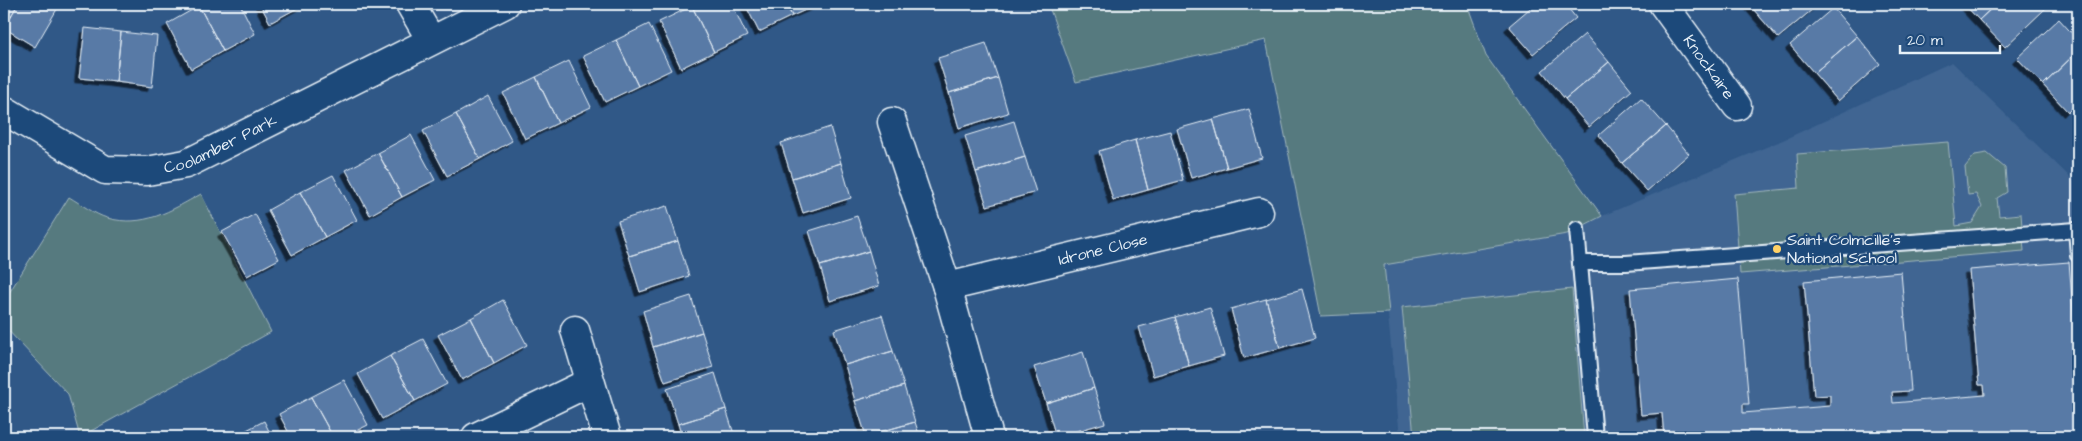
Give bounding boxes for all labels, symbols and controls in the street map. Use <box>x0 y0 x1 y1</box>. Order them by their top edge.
scale bar <box>1900 22 2000 54</box>
street label: Knockaire <box>1678 30 1740 104</box>
text: 20 m <box>1907 30 1943 51</box>
street label: Coolamber Park <box>162 109 281 179</box>
street label: Idrone Close <box>1056 228 1150 271</box>
place label: Saint Colmcille's National School <box>1787 229 1901 269</box>
marker: Saint Colmcille's National School <box>1771 243 1783 255</box>

